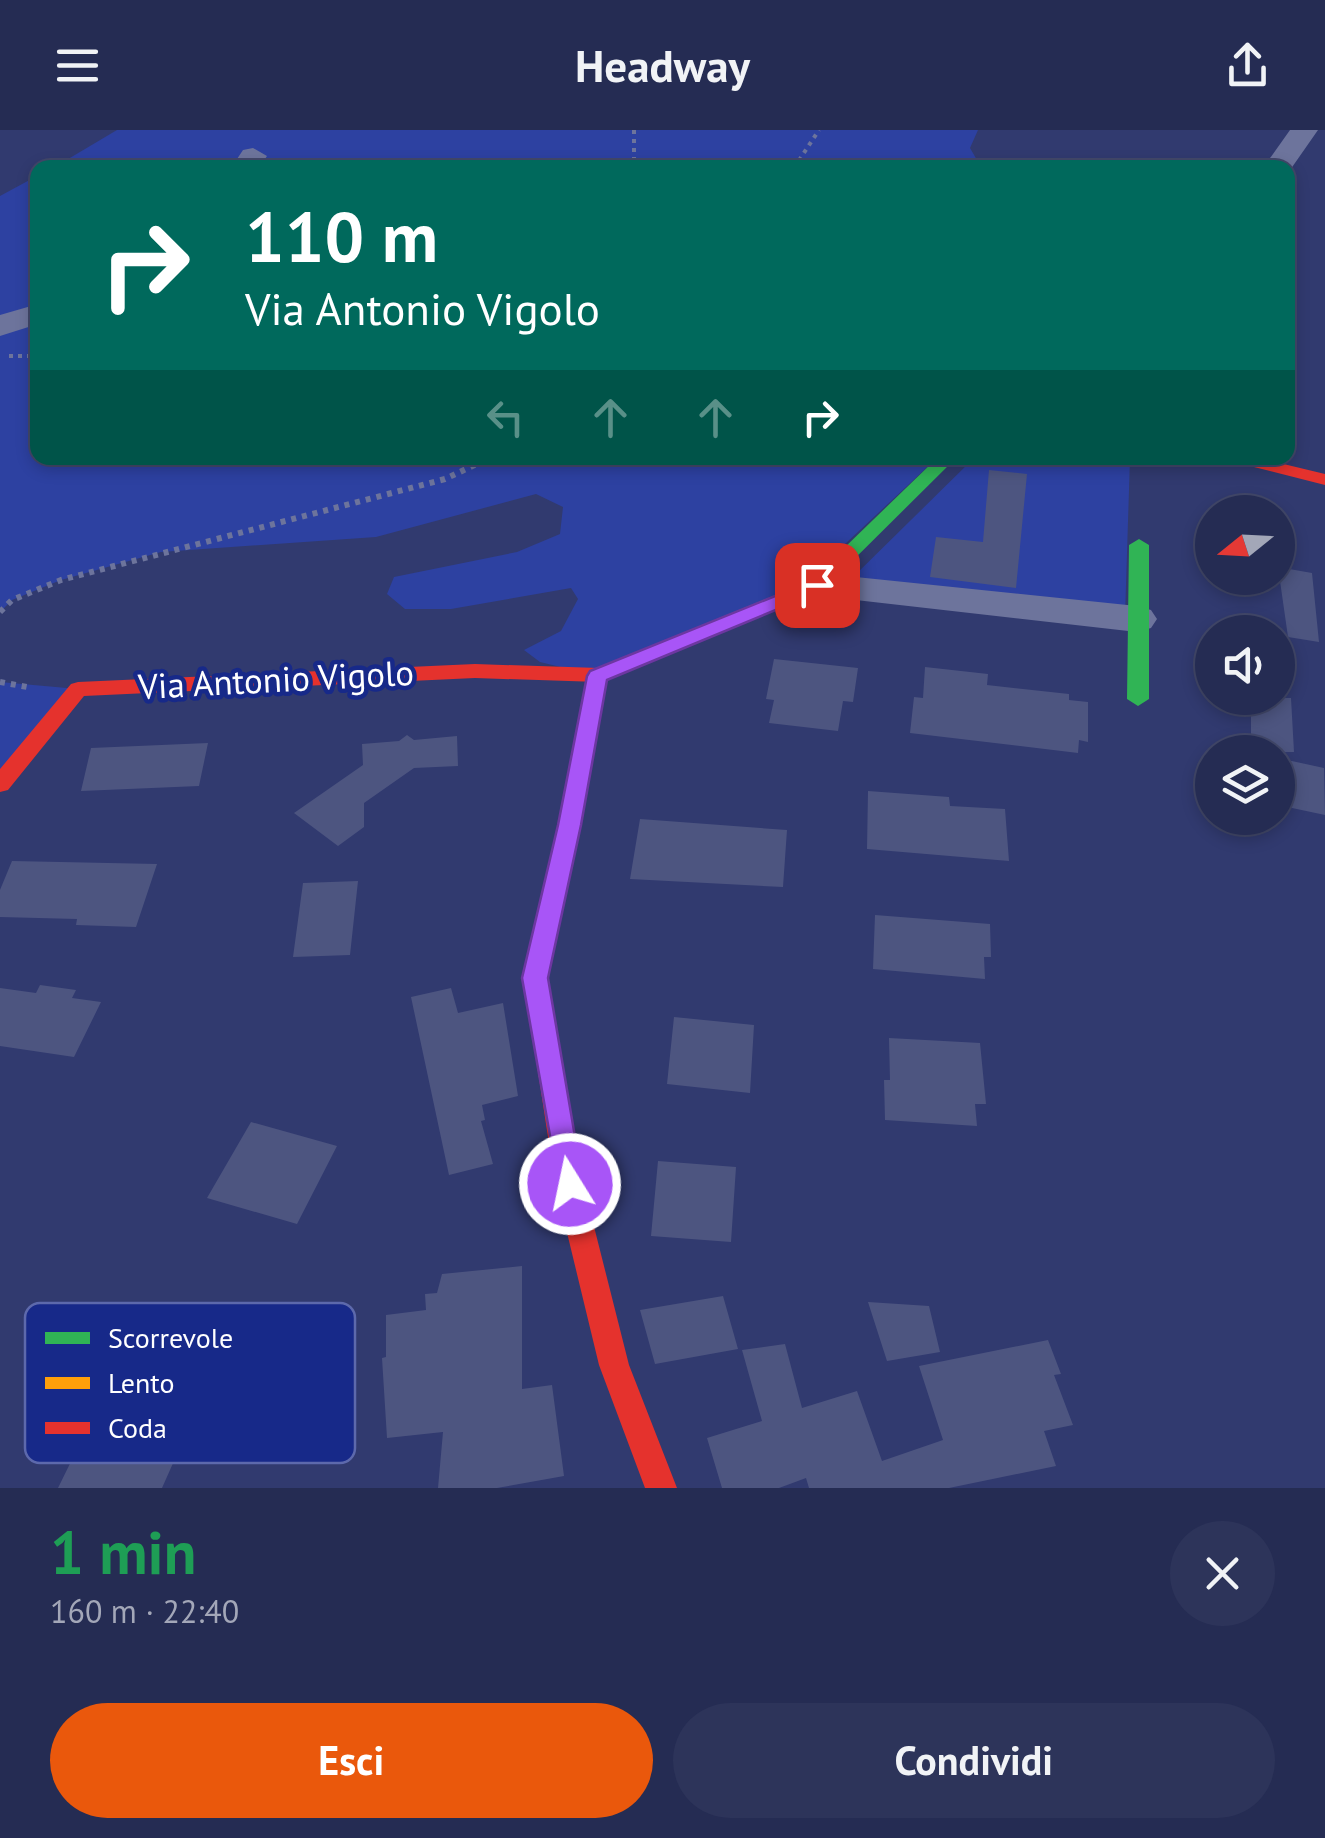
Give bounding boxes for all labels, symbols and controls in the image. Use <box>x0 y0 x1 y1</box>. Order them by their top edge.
text: Headway <box>575 36 750 94</box>
icon: menu <box>50 38 105 93</box>
icon: share <box>1220 38 1275 93</box>
text: 110 m <box>245 191 438 281</box>
icon: right <box>80 200 210 330</box>
text: Via Antonio Vigolo <box>245 279 600 337</box>
icon: left <box>478 390 533 445</box>
icon: ahead <box>583 390 638 445</box>
icon: ahead <box>688 390 743 445</box>
icon: right <box>793 390 848 445</box>
north arrow <box>1195 495 1295 595</box>
map controls <box>1195 495 1295 835</box>
pin <box>775 543 860 628</box>
icon: arrive <box>790 558 845 613</box>
button: sound <box>1195 615 1295 715</box>
street label: Via Antonio Vigolo <box>136 649 415 709</box>
button: layers <box>1195 735 1295 835</box>
position arrow <box>518 1132 622 1236</box>
legend <box>25 1303 355 1463</box>
text: Scorrevole <box>108 1319 233 1356</box>
text: Lento <box>108 1364 175 1401</box>
text: Coda <box>108 1409 167 1446</box>
text: 1 min <box>50 1513 196 1591</box>
button: close <box>1170 1521 1275 1626</box>
text: 160 m · 22:40 <box>50 1590 239 1632</box>
button: Esci <box>50 1703 653 1818</box>
button: Condividi <box>673 1703 1275 1818</box>

